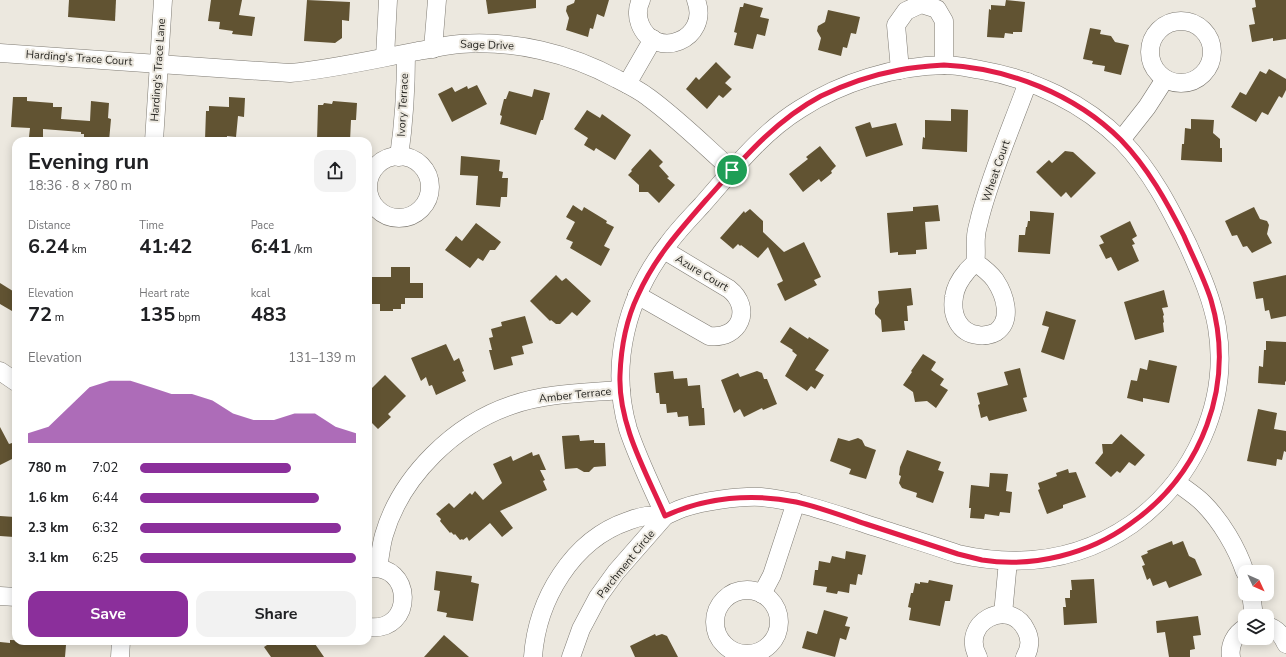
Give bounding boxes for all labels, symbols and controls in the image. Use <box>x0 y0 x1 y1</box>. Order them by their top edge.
street label: Harding's Trace Lane <box>147 18 169 122</box>
street label: Sage Drive <box>460 37 514 53</box>
street label: Harding's Trace Court <box>25 47 133 69</box>
street label: Ivory Terrace <box>394 73 412 137</box>
street label: Wheat Court <box>978 138 1014 204</box>
text: Evening run <box>28 147 149 177</box>
button: share <box>314 150 356 192</box>
pin <box>715 153 749 187</box>
icon: arrive <box>721 159 743 181</box>
text: 18:36 · 8 × 780 m <box>28 177 132 195</box>
text: Distance <box>28 218 71 233</box>
text: Time <box>139 218 164 233</box>
text: Pace <box>251 218 274 233</box>
text: 6.24 <box>28 233 69 260</box>
text: 41:42 <box>139 233 192 260</box>
text: 6:41 <box>251 233 292 260</box>
text: km <box>69 242 87 257</box>
text: /km <box>292 242 312 257</box>
street label: Azure Court <box>673 251 731 295</box>
text: Elevation <box>28 286 74 301</box>
text: Heart rate <box>139 286 190 301</box>
text: kcal <box>251 286 270 301</box>
text: 72 <box>28 301 52 328</box>
text: 135 <box>139 301 175 328</box>
text: 483 <box>251 301 287 328</box>
text: m <box>52 310 64 325</box>
text: bpm <box>175 310 200 325</box>
text: Elevation <box>28 349 82 367</box>
text: 131–139 m <box>288 349 356 367</box>
street label: Amber Terrace <box>538 384 612 406</box>
text: 780 m <box>28 459 66 477</box>
text: 7:02 <box>92 459 118 477</box>
text: 1.6 km <box>28 489 69 507</box>
text: 6:44 <box>92 489 118 507</box>
text: 2.3 km <box>28 519 69 537</box>
text: 6:32 <box>92 519 118 537</box>
street label: Parchment Circle <box>594 527 658 601</box>
text: 3.1 km <box>28 549 69 567</box>
text: 6:25 <box>92 549 118 567</box>
north arrow <box>1238 565 1274 601</box>
map controls <box>1238 565 1274 645</box>
button: Save <box>28 591 188 637</box>
button: Share <box>196 591 356 637</box>
button: layers <box>1238 609 1274 645</box>

